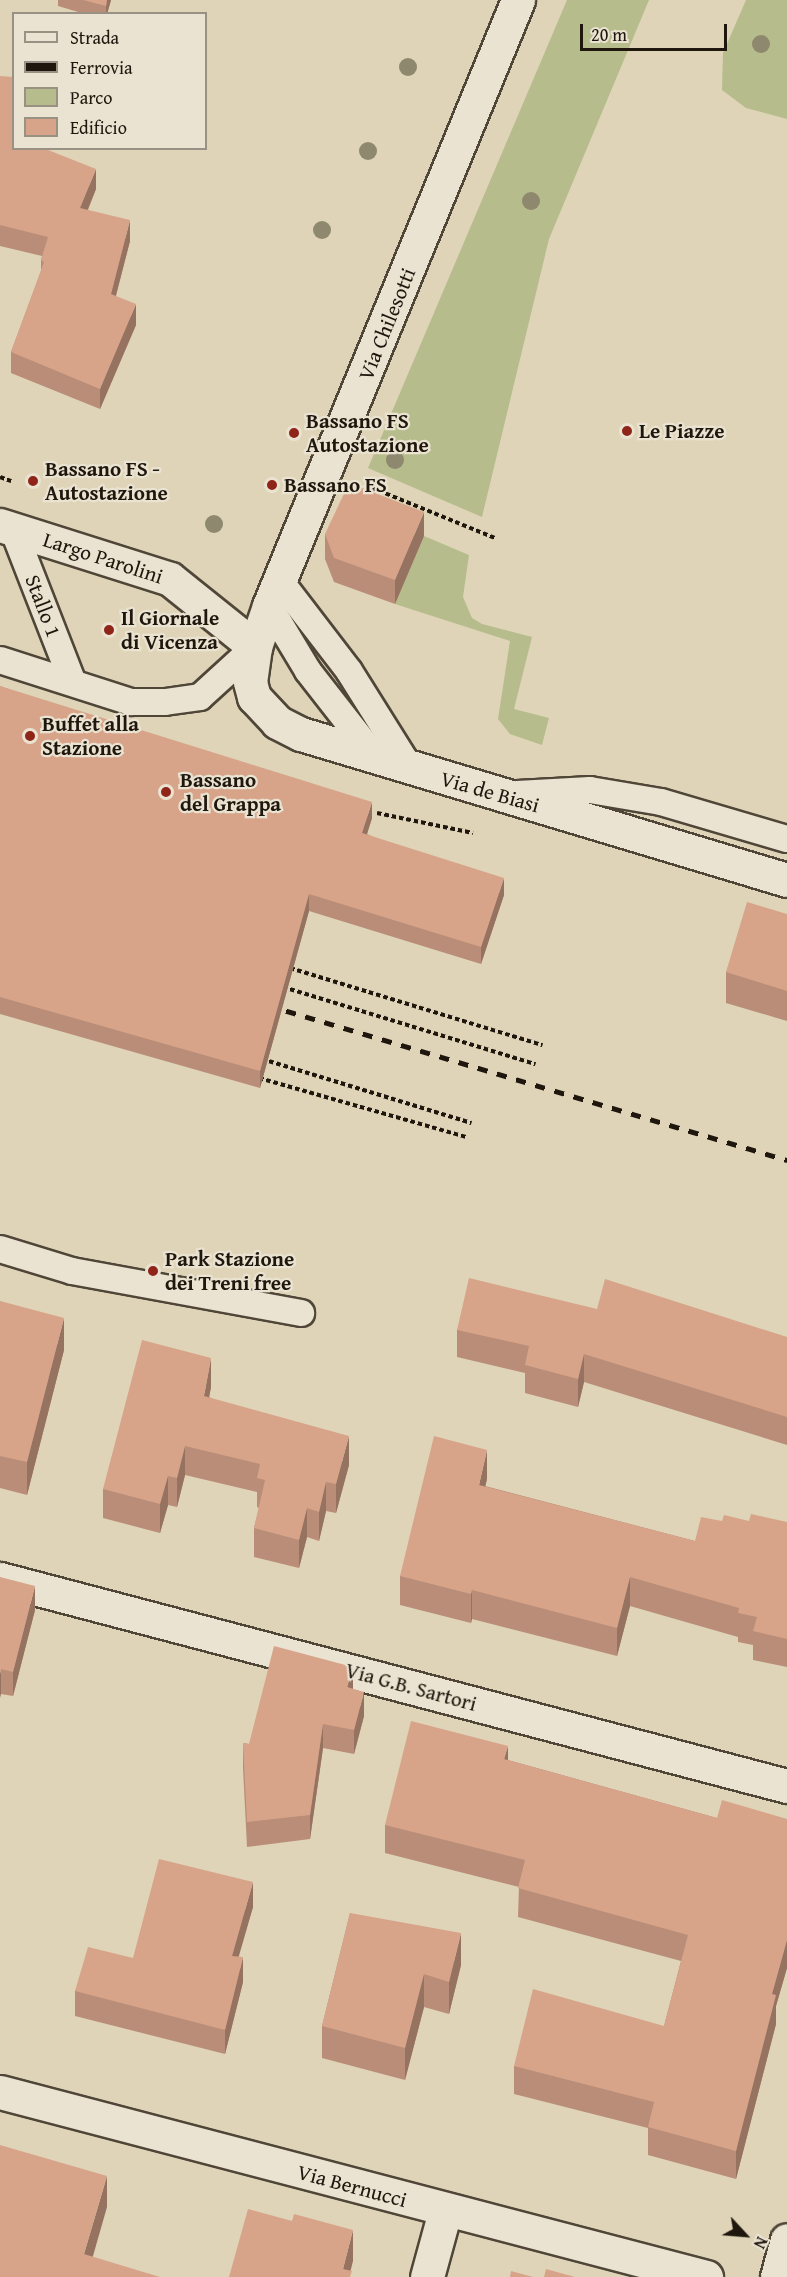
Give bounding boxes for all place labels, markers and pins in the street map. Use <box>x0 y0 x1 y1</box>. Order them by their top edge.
place label: Bassano FS Autostazione <box>306 408 429 458</box>
place label: Le Piazze <box>639 418 725 444</box>
marker: Le Piazze <box>620 424 634 438</box>
marker: Bassano FS Autostazione <box>287 426 301 440</box>
place label: Bassano FS - Autostazione <box>45 456 168 506</box>
place label: Bassano FS <box>284 472 387 498</box>
marker: Bassano FS - Autostazione <box>26 474 40 488</box>
marker: Bassano FS <box>265 478 279 492</box>
place label: Il Giornale di Vicenza <box>121 605 219 655</box>
marker: Il Giornale di Vicenza <box>102 623 116 637</box>
place label: Buffet alla Stazione <box>42 711 139 761</box>
marker: Buffet alla Stazione <box>23 729 37 743</box>
place label: Bassano del Grappa <box>180 767 281 817</box>
marker: Bassano del Grappa <box>157 783 175 801</box>
place label: Park Stazione dei Treni free <box>165 1246 294 1296</box>
marker: Park Stazione dei Treni free <box>146 1264 160 1278</box>

